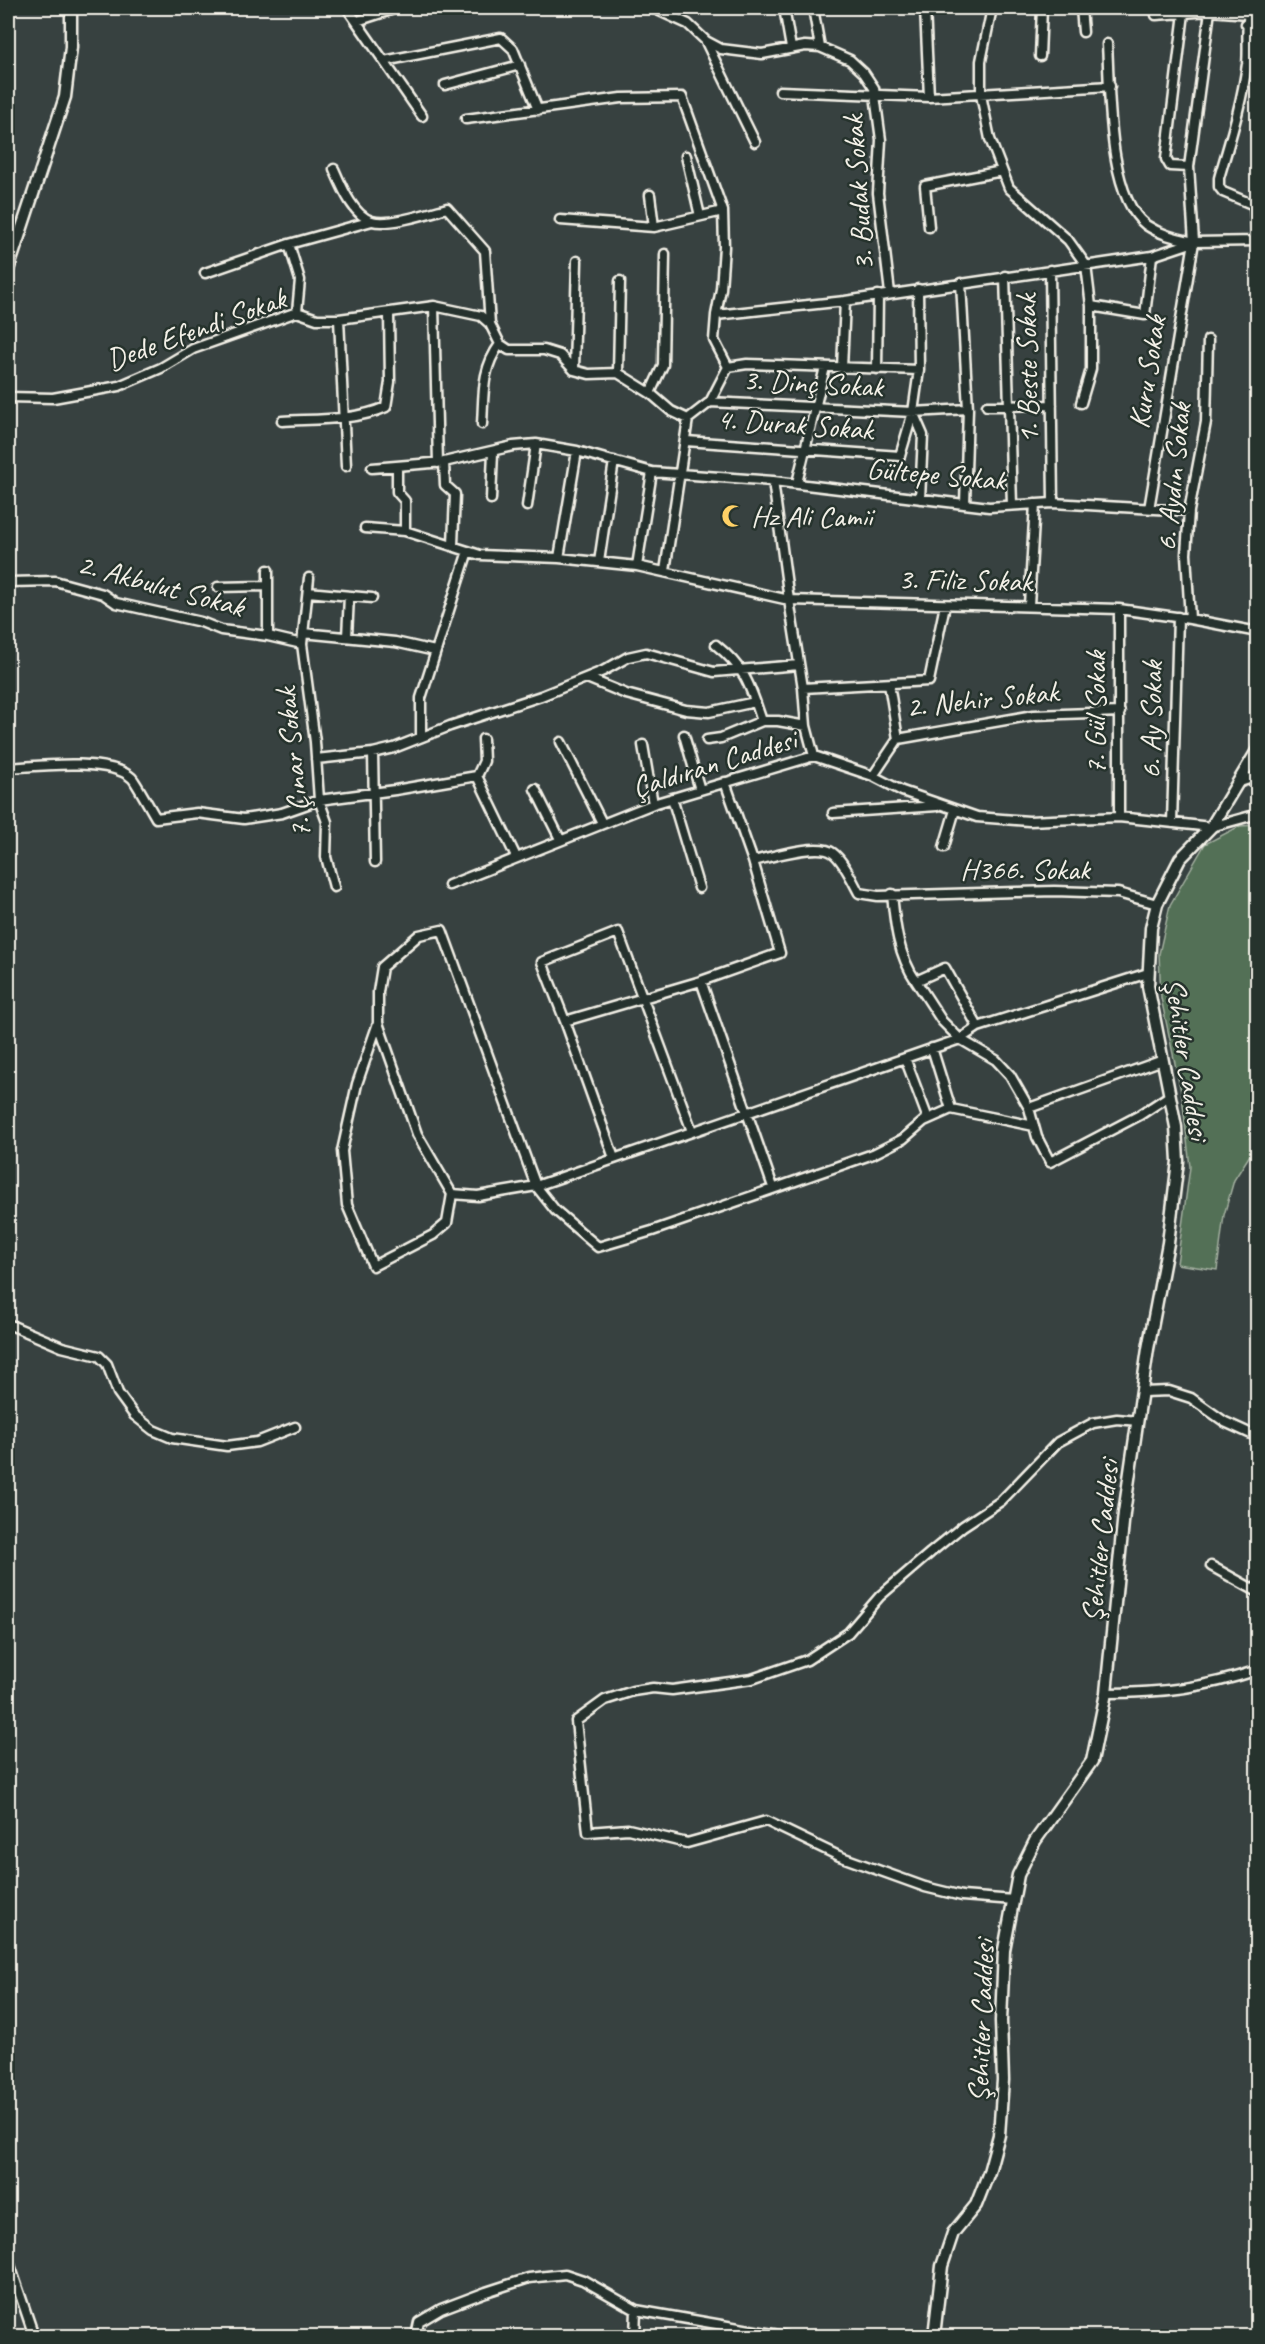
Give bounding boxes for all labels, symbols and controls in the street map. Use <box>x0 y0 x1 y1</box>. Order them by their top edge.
street label: 3. Budak Sokak <box>833 112 882 272</box>
street label: Dede Efendi Sokak <box>101 278 293 379</box>
street label: 1. Beste Sokak <box>1007 292 1047 444</box>
street label: Kuru Sokak <box>1119 311 1175 431</box>
street label: 3. Dinç Sokak <box>742 360 886 406</box>
street label: 6. Aydın Sokak <box>1146 399 1200 553</box>
street label: 4. Durak Sokak <box>716 400 876 449</box>
street label: Gültepe Sokak <box>865 449 1009 499</box>
place label: Hz Ali Camii <box>751 497 876 535</box>
mosque icon: Hz Ali Camii <box>720 503 746 529</box>
street label: 2. Akbulut Sokak <box>74 545 250 626</box>
street label: 3. Filiz Sokak <box>898 560 1034 600</box>
street label: 7. Gül Sokak <box>1076 649 1114 775</box>
street label: 6. Ay Sokak <box>1131 659 1171 779</box>
street label: 2. Nehir Sokak <box>904 672 1062 726</box>
street label: 7. Çınar Sokak <box>266 684 320 840</box>
street label: Çaldıran Caddesi <box>627 719 804 806</box>
street label: H366. Sokak <box>960 850 1092 888</box>
street label: Şehitler Caddesi <box>1155 975 1219 1146</box>
street label: Şehitler Caddesi <box>1073 1455 1128 1624</box>
street label: Şehitler Caddesi <box>959 1935 1003 2103</box>

